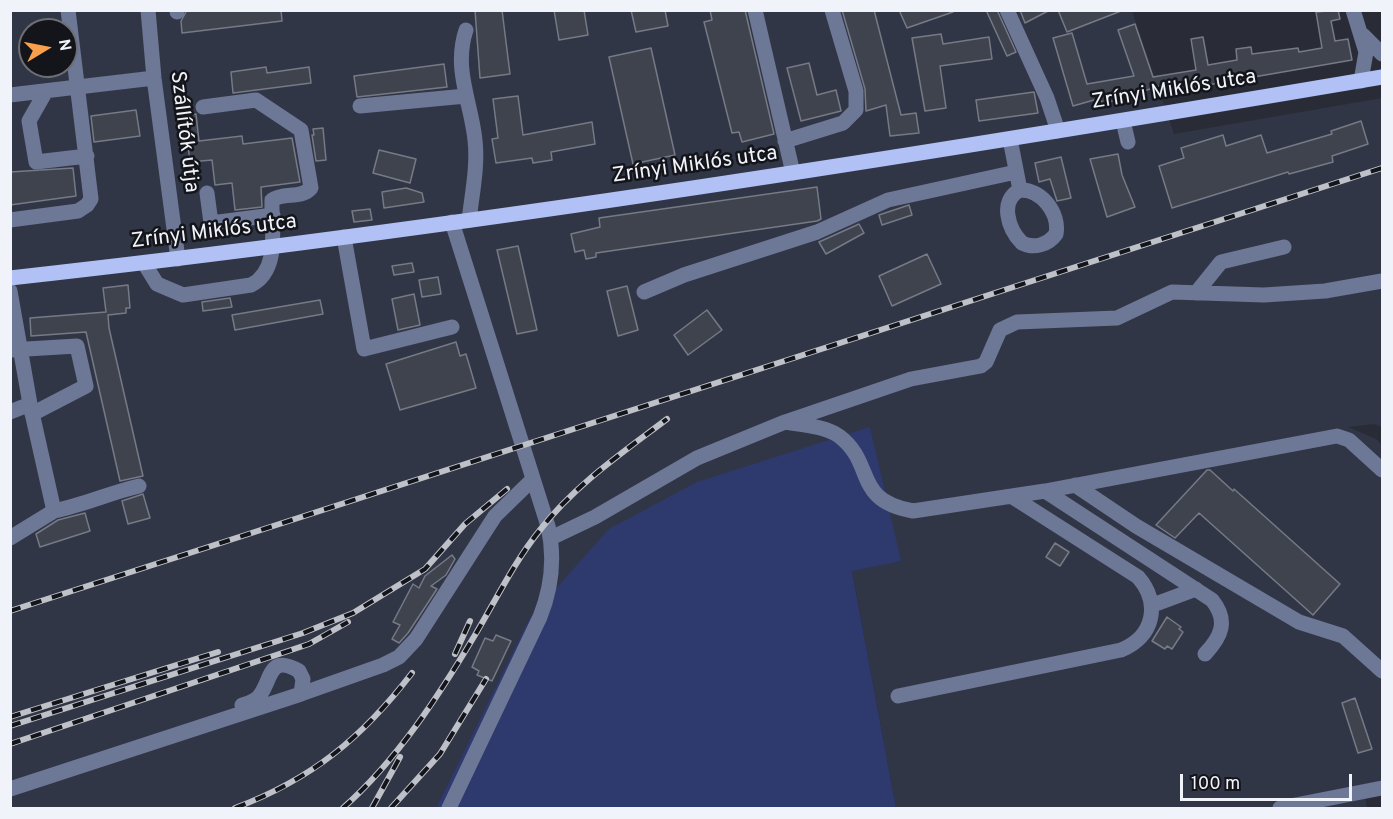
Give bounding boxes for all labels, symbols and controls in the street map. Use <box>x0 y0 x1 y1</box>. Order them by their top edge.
north arrow <box>18 18 78 78</box>
text: N <box>53 38 75 53</box>
street label: Zrínyi Miklós utca <box>1090 66 1258 116</box>
street label: Szállítók útja <box>163 70 203 194</box>
street label: Zrínyi Miklós utca <box>611 142 779 190</box>
street label: Zrínyi Miklós utca <box>130 210 298 256</box>
scale bar <box>1183 762 1356 800</box>
text: 100 m <box>1191 773 1240 796</box>

